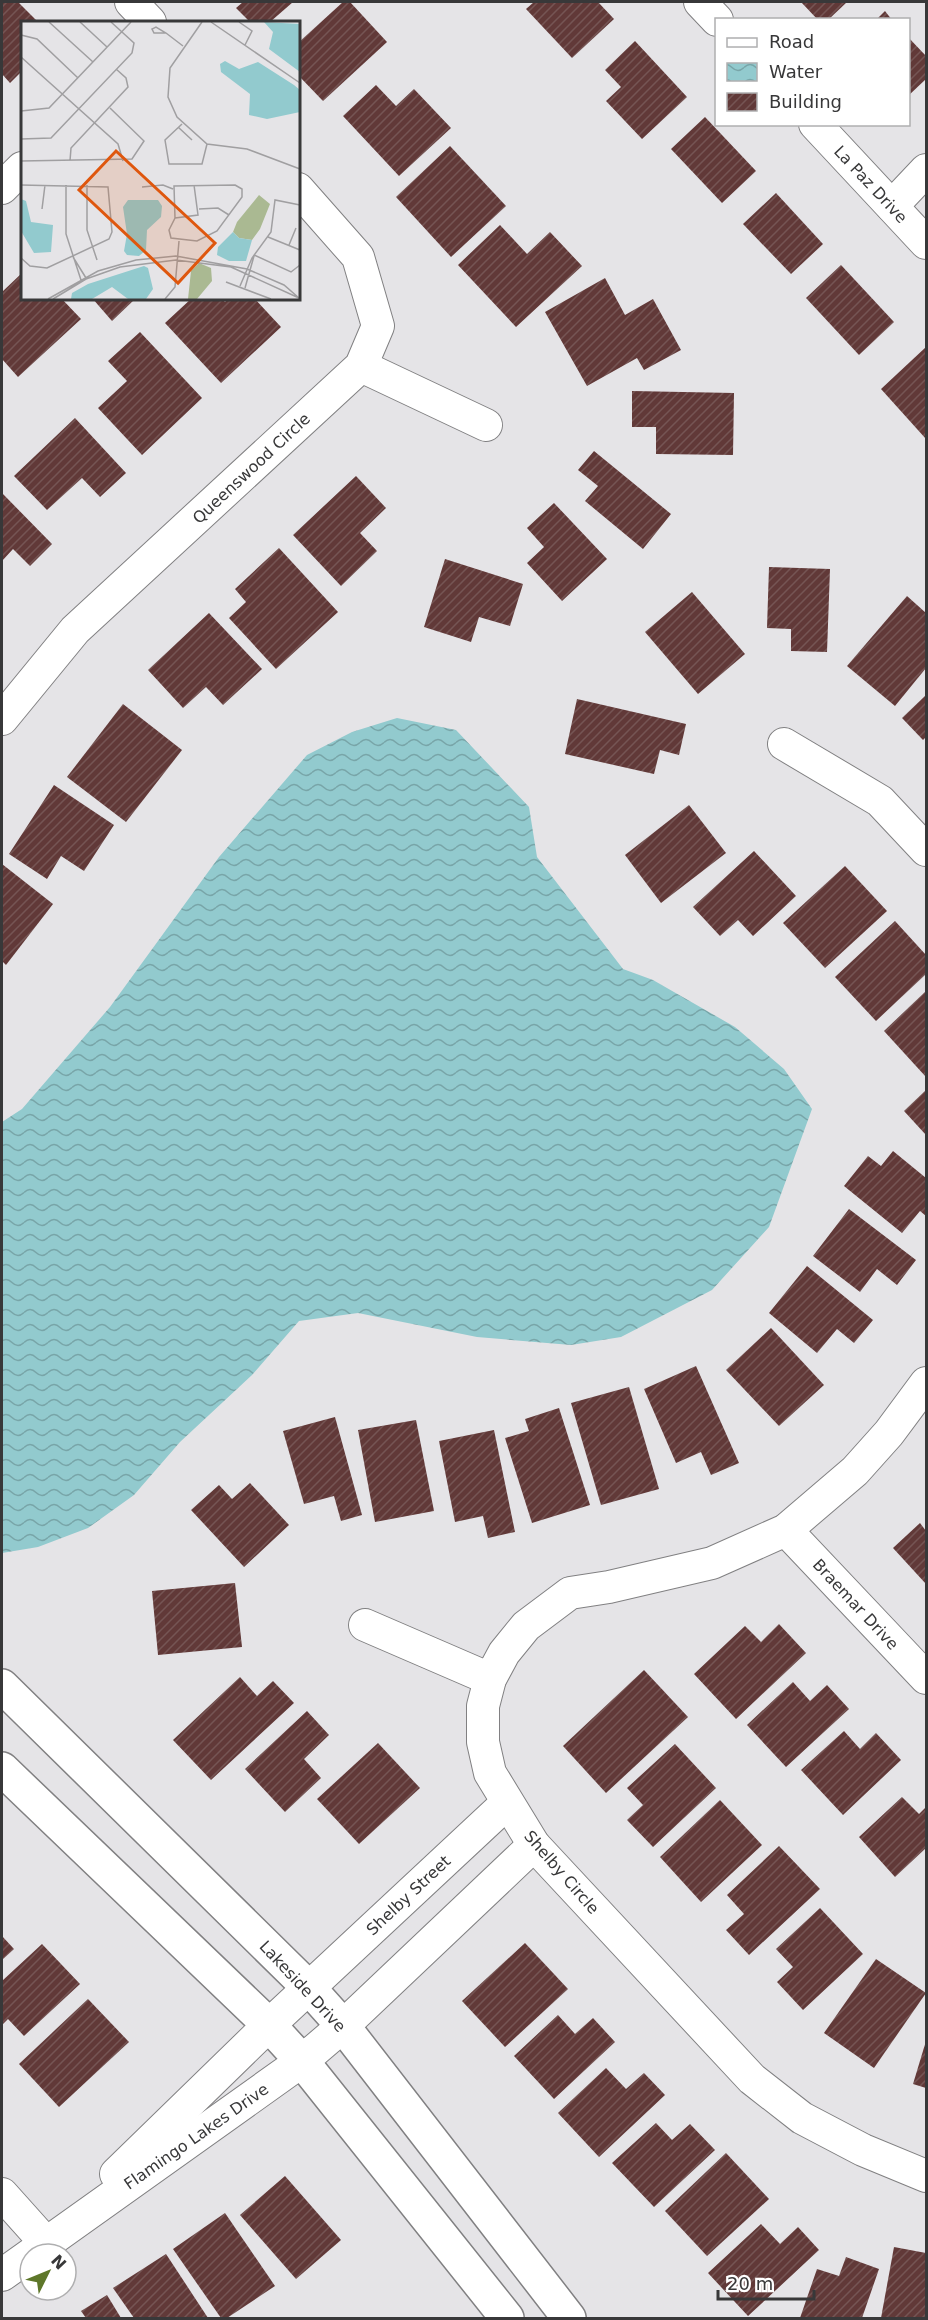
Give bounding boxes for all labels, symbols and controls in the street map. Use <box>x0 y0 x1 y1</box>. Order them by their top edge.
legend <box>715 18 910 126</box>
inset map <box>21 21 300 300</box>
text: Road <box>769 31 814 52</box>
text: Water <box>769 61 823 82</box>
text: Building <box>769 91 842 112</box>
street label: La Paz Drive <box>830 142 911 227</box>
street label: Queenswood Circle <box>189 409 314 528</box>
street label: Braemar Drive <box>809 1555 902 1654</box>
street label: Shelby Circle <box>520 1827 603 1918</box>
street label: Shelby Street <box>362 1852 454 1939</box>
street label: Lakeside Drive <box>256 1937 350 2036</box>
street label: Flamingo Lakes Drive <box>120 2079 272 2194</box>
north arrow <box>18 2242 78 2302</box>
text: N <box>47 2251 70 2273</box>
scale bar <box>718 2263 814 2301</box>
text: 20 m <box>727 2273 773 2294</box>

